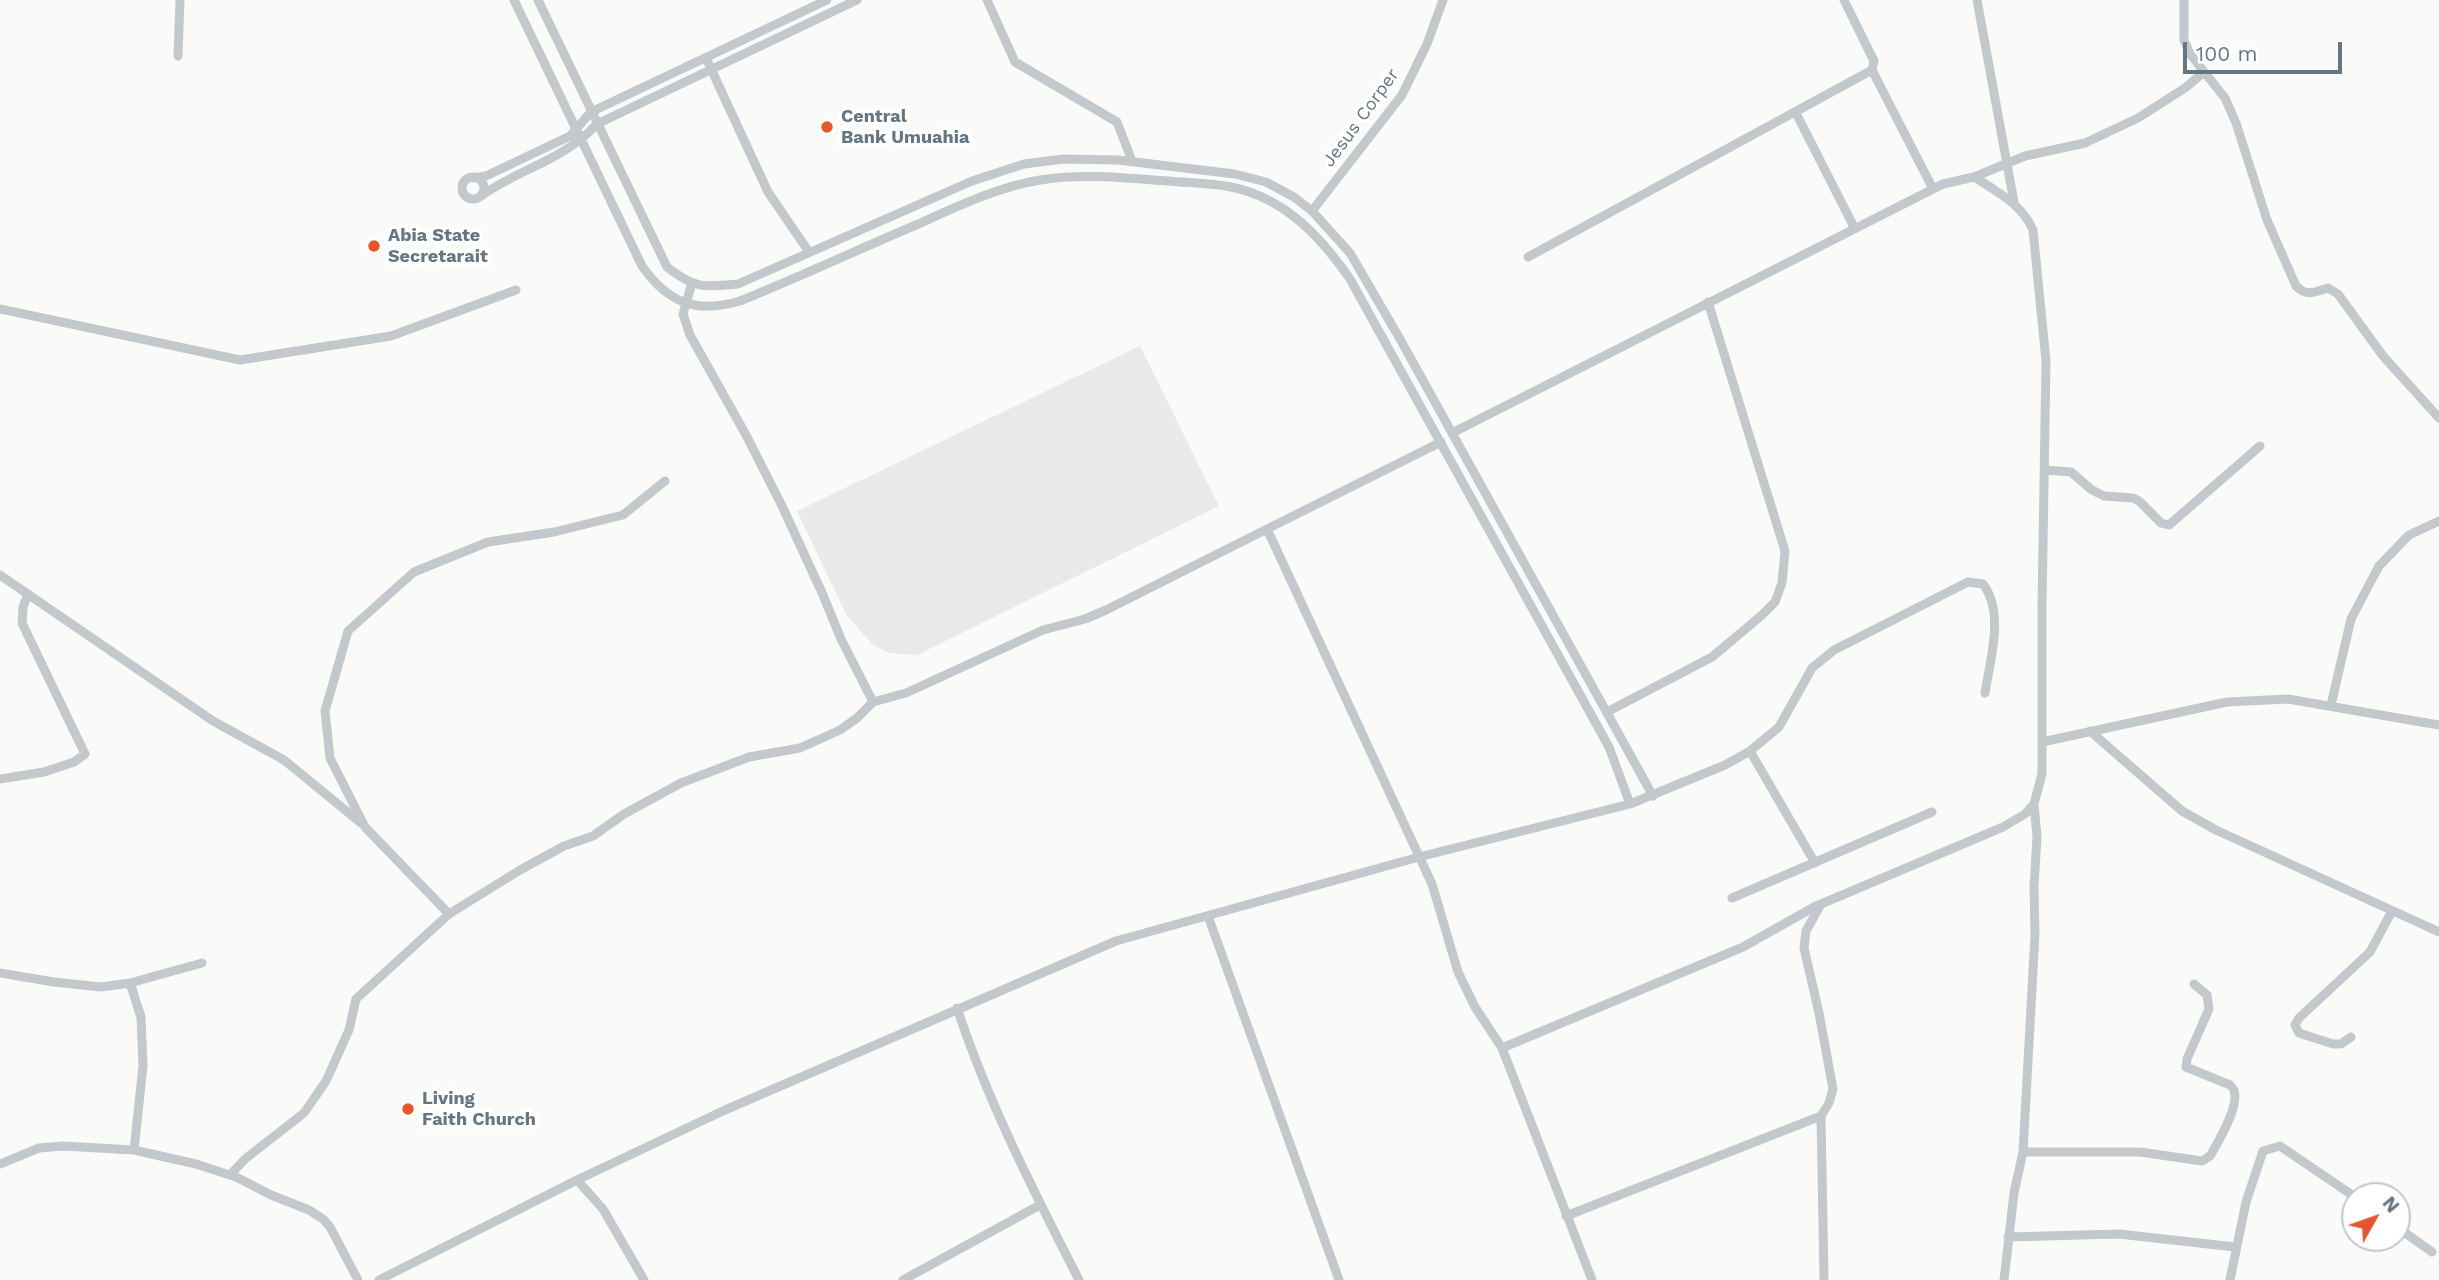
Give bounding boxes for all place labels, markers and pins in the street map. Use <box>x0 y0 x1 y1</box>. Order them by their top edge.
place label: Central Bank Umuahia <box>841 106 969 148</box>
marker: Central Bank Umuahia <box>819 119 835 135</box>
place label: Abia State Secretarait <box>388 225 488 268</box>
marker: Abia State Secretarait <box>366 238 382 254</box>
place label: Living Faith Church <box>422 1088 536 1130</box>
marker: Living Faith Church <box>400 1101 416 1117</box>

